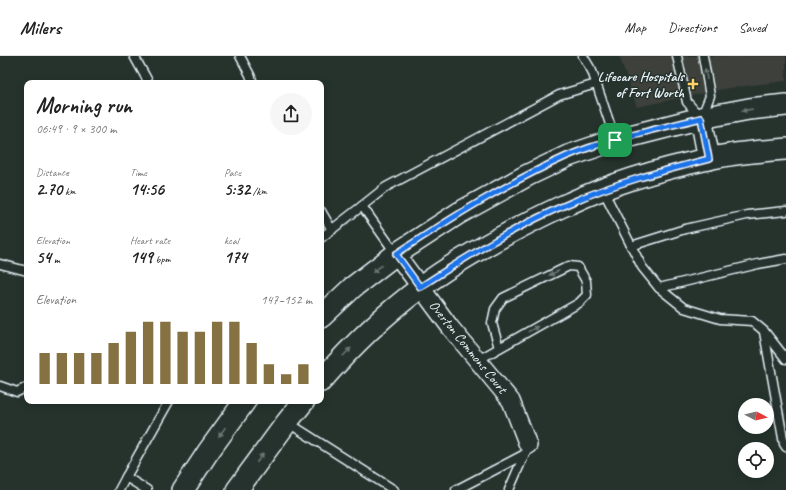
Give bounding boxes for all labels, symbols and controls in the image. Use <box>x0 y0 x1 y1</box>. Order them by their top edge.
text: Milers <box>20 16 61 40</box>
text: Map <box>625 19 646 36</box>
text: Directions <box>668 19 717 36</box>
text: Saved <box>739 19 766 36</box>
place label: Lifecare Hospitals of Fort Worth <box>598 68 686 101</box>
one-way arrow <box>703 68 709 80</box>
marker: Lifecare Hospitals of Fort Worth <box>687 78 699 90</box>
text: Morning run <box>36 92 132 120</box>
button: share <box>270 93 312 135</box>
one-way arrow <box>741 107 753 113</box>
text: 06:49 · 9 × 300 m <box>36 121 117 137</box>
pin <box>598 123 632 157</box>
icon: arrive <box>604 129 626 151</box>
text: Distance <box>36 165 69 179</box>
text: Time <box>130 165 147 179</box>
text: Pace <box>224 165 241 179</box>
text: 2.70 <box>36 179 62 200</box>
text: 14:56 <box>130 179 164 200</box>
text: 5:32 <box>224 179 250 200</box>
text: km <box>62 184 76 198</box>
text: /km <box>250 184 267 198</box>
text: Elevation <box>36 233 70 247</box>
text: Heart rate <box>130 233 170 247</box>
text: kcal <box>224 233 239 247</box>
text: 54 <box>36 247 51 268</box>
text: 149 <box>130 247 153 268</box>
text: 174 <box>224 247 247 268</box>
text: m <box>51 252 60 266</box>
text: bpm <box>153 252 171 266</box>
one-way arrow <box>371 265 382 273</box>
one-way arrow <box>548 270 560 276</box>
text: Elevation <box>36 292 76 308</box>
text: 147–152 m <box>261 292 312 308</box>
street label: Overton Commons Court <box>425 297 512 398</box>
one-way arrow <box>528 326 539 332</box>
one-way arrow <box>342 347 352 357</box>
north arrow <box>738 398 774 434</box>
map controls <box>738 398 774 478</box>
one-way arrow <box>218 427 226 438</box>
button: locate <box>738 442 774 478</box>
one-way arrow <box>256 453 264 464</box>

